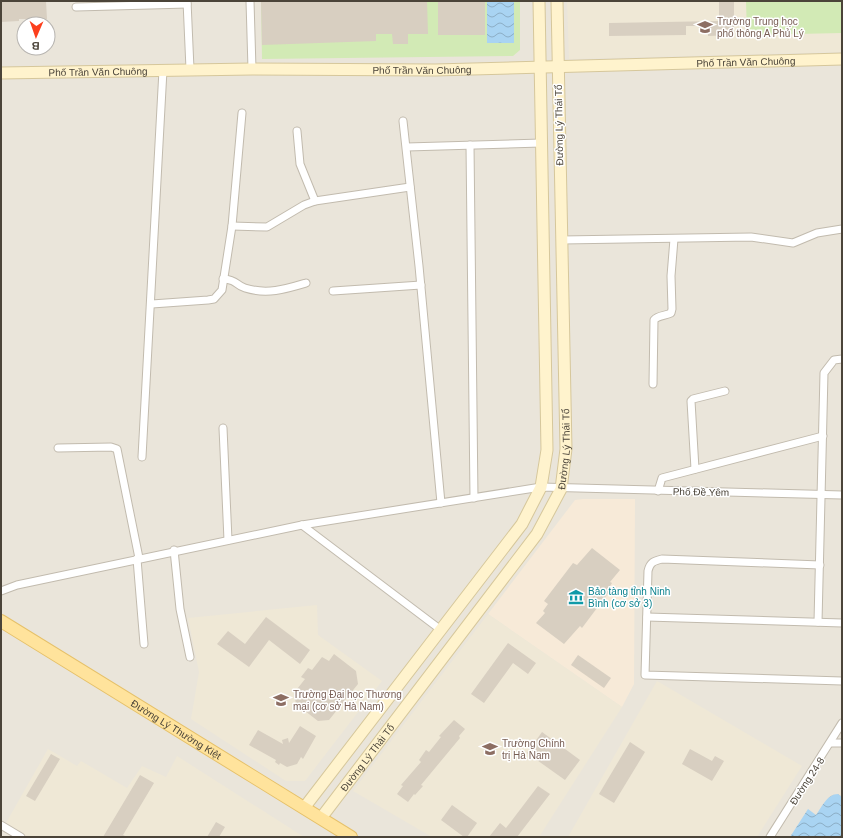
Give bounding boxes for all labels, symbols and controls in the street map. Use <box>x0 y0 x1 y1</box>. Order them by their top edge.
north arrow <box>16 16 56 56</box>
place label: Trường Trung học phổ thông A Phủ Lý <box>717 16 804 39</box>
school or university icon: Trường Trung học phổ thông A Phủ Lý <box>696 18 714 36</box>
text: B <box>31 40 40 52</box>
street label: Phố Trần Văn Chuông <box>696 55 795 68</box>
street label: Phố Trần Văn Chuông <box>372 64 472 76</box>
street label: Phố Trần Văn Chuông <box>48 65 148 78</box>
street label: Đường Lý Thái Tổ <box>553 84 565 166</box>
street label: Đường Lý Thái Tổ <box>555 408 572 490</box>
street label: Phố Đề Yêm <box>673 486 729 498</box>
place label: Bảo tàng tỉnh Ninh Bình (cơ sở 3) <box>588 586 670 609</box>
museum icon: Bảo tàng tỉnh Ninh Bình (cơ sở 3) <box>567 588 585 606</box>
place label: Trường Đại học Thương mại (cơ sở Hà Nam) <box>293 689 402 712</box>
school or university icon: Trường Đại học Thương mại (cơ sở Hà Nam) <box>272 691 290 709</box>
street label: Đường Lý Thường Kiệt <box>129 697 223 761</box>
street label: Đường Lý Thái Tổ <box>338 721 396 793</box>
place label: Trường Chính trị Hà Nam <box>502 738 565 761</box>
school or university icon: Trường Chính trị Hà Nam <box>481 740 499 758</box>
street label: Đường 24-8 <box>788 755 827 807</box>

